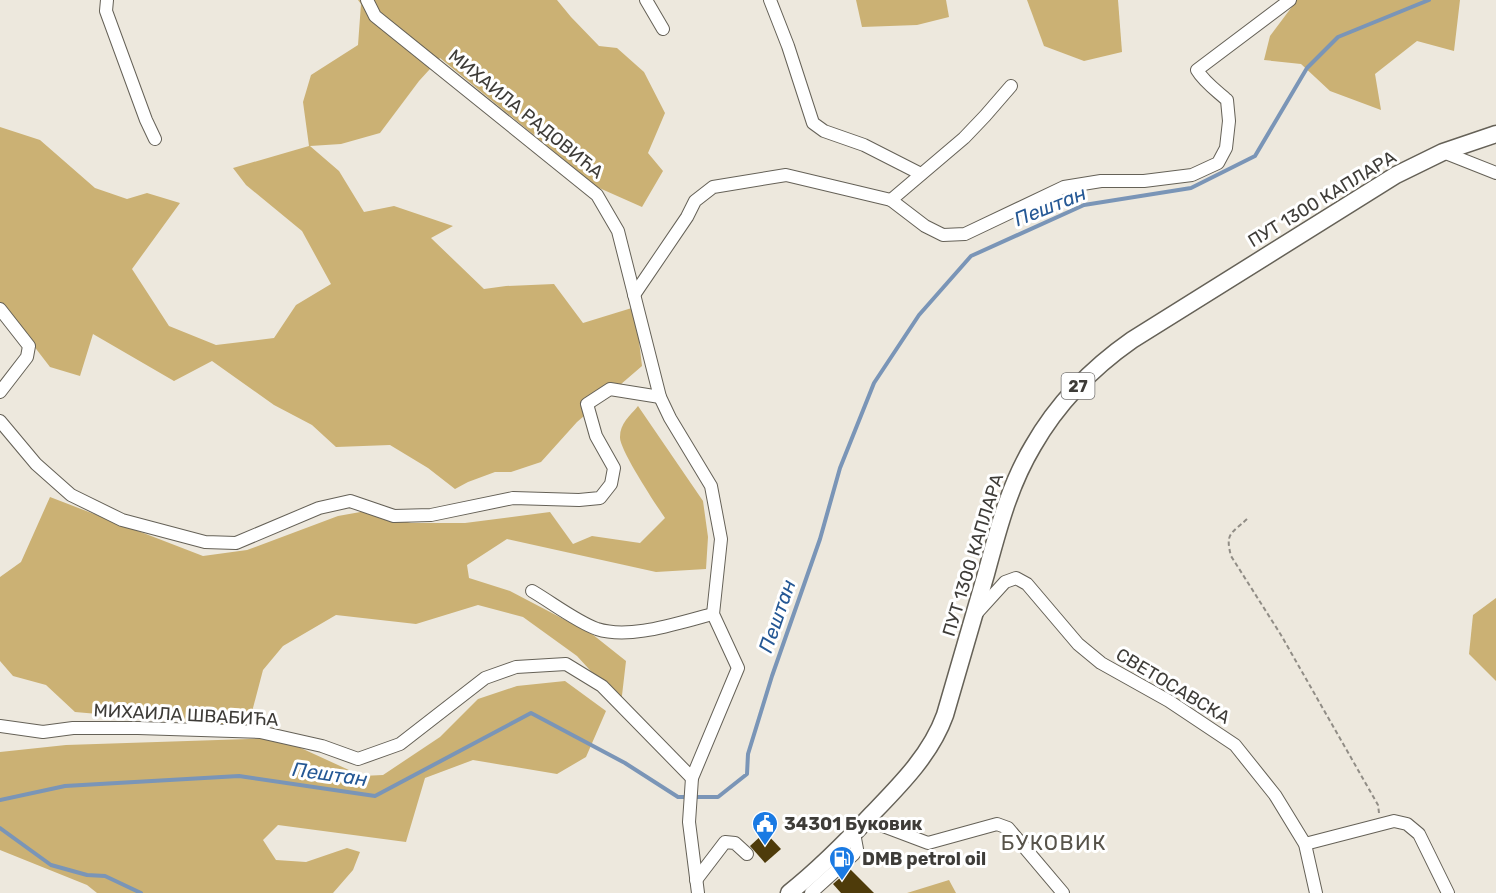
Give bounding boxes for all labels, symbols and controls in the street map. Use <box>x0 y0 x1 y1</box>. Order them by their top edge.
street label: МИХАИЛА РАДОВИЋА <box>444 45 608 183</box>
street label: ПУТ 1300 КАПЛАРА <box>1244 146 1400 252</box>
water label: Пештан <box>1011 181 1089 231</box>
road number: 27 <box>1062 373 1094 399</box>
street label: ПУТ 1300 КАПЛАРА <box>938 471 1008 639</box>
water label: Пештан <box>753 576 801 656</box>
street label: СВЕТОСАВСКА <box>1112 643 1234 729</box>
street label: МИХАИЛА ШВАБИЋА <box>93 699 279 731</box>
water label: Пештан <box>291 757 369 791</box>
public building icon: 34301 Буковик <box>750 809 780 847</box>
place label: 34301 Буковик <box>784 813 922 835</box>
district label: БУКОВИК <box>1001 830 1107 855</box>
fuel station icon: DMB petrol oil <box>827 844 857 882</box>
place label: DMB petrol oil <box>862 848 986 870</box>

